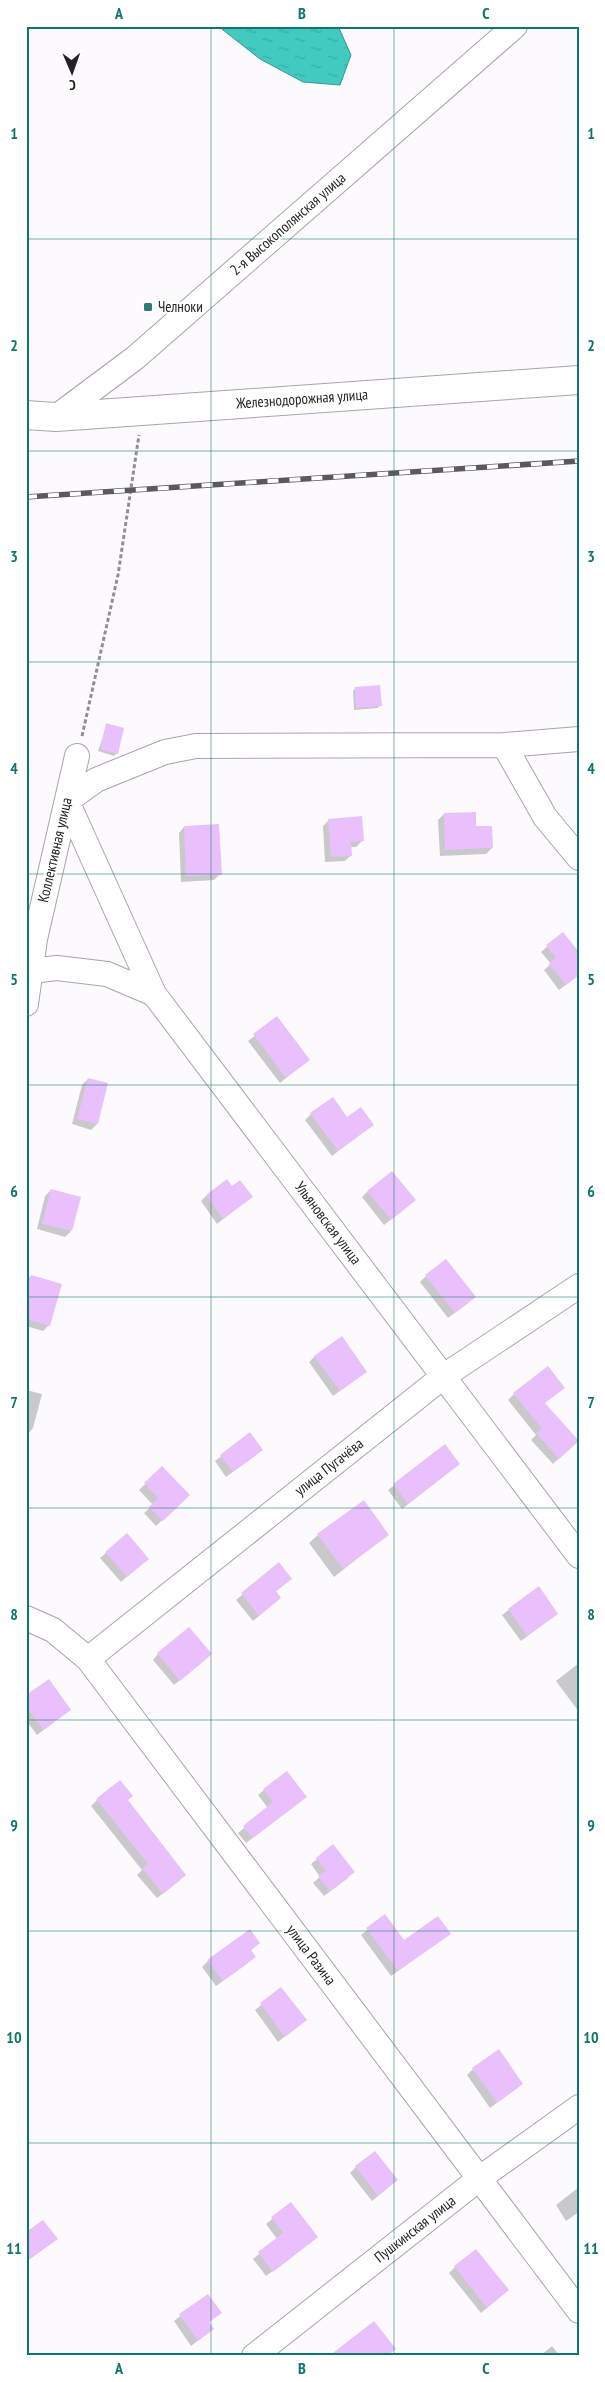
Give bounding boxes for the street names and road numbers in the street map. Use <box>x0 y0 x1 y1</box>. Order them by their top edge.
street label: 2-я Высокополянская улица <box>226 168 349 279</box>
street label: Железнодорожная улица <box>234 384 369 413</box>
street label: Коллективная улица <box>33 796 76 904</box>
street label: Ульяновская улица <box>291 1177 366 1268</box>
street label: улица Пугачёва <box>290 1434 367 1499</box>
street label: улица Разина <box>283 1921 340 1989</box>
street label: Пушкинская улица <box>370 2191 459 2266</box>

